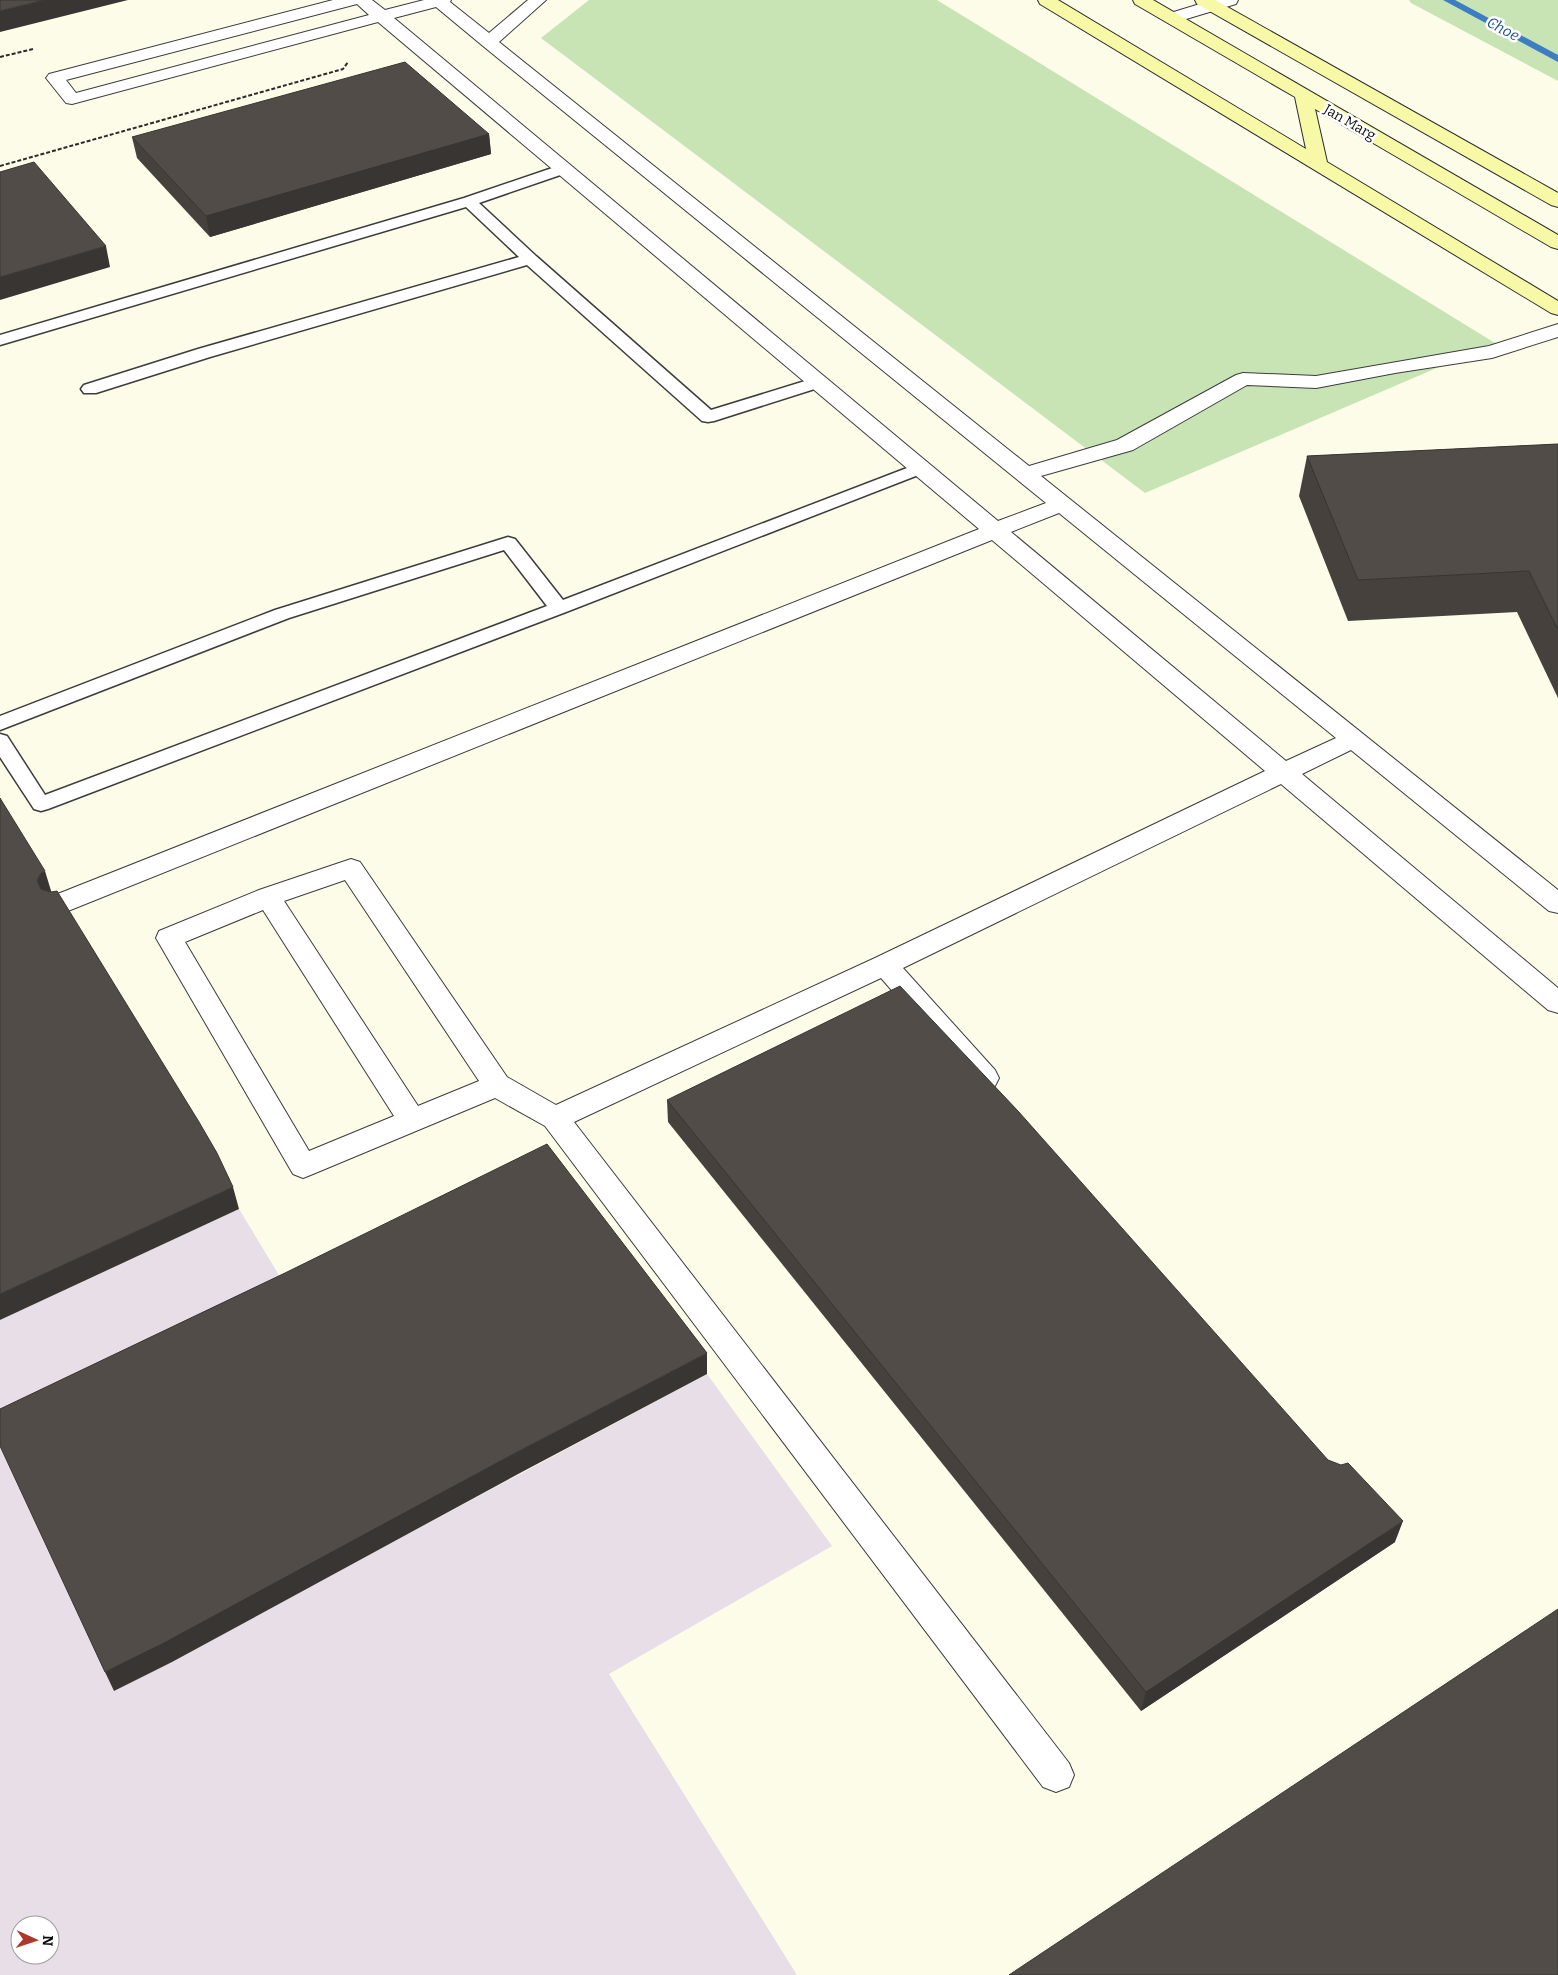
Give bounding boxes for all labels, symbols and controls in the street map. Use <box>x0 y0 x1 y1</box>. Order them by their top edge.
water label: Choe <box>1484 13 1523 45</box>
street label: Jan Marg <box>1320 100 1379 144</box>
north arrow <box>10 1915 60 1965</box>
text: N <box>39 1935 56 1947</box>

